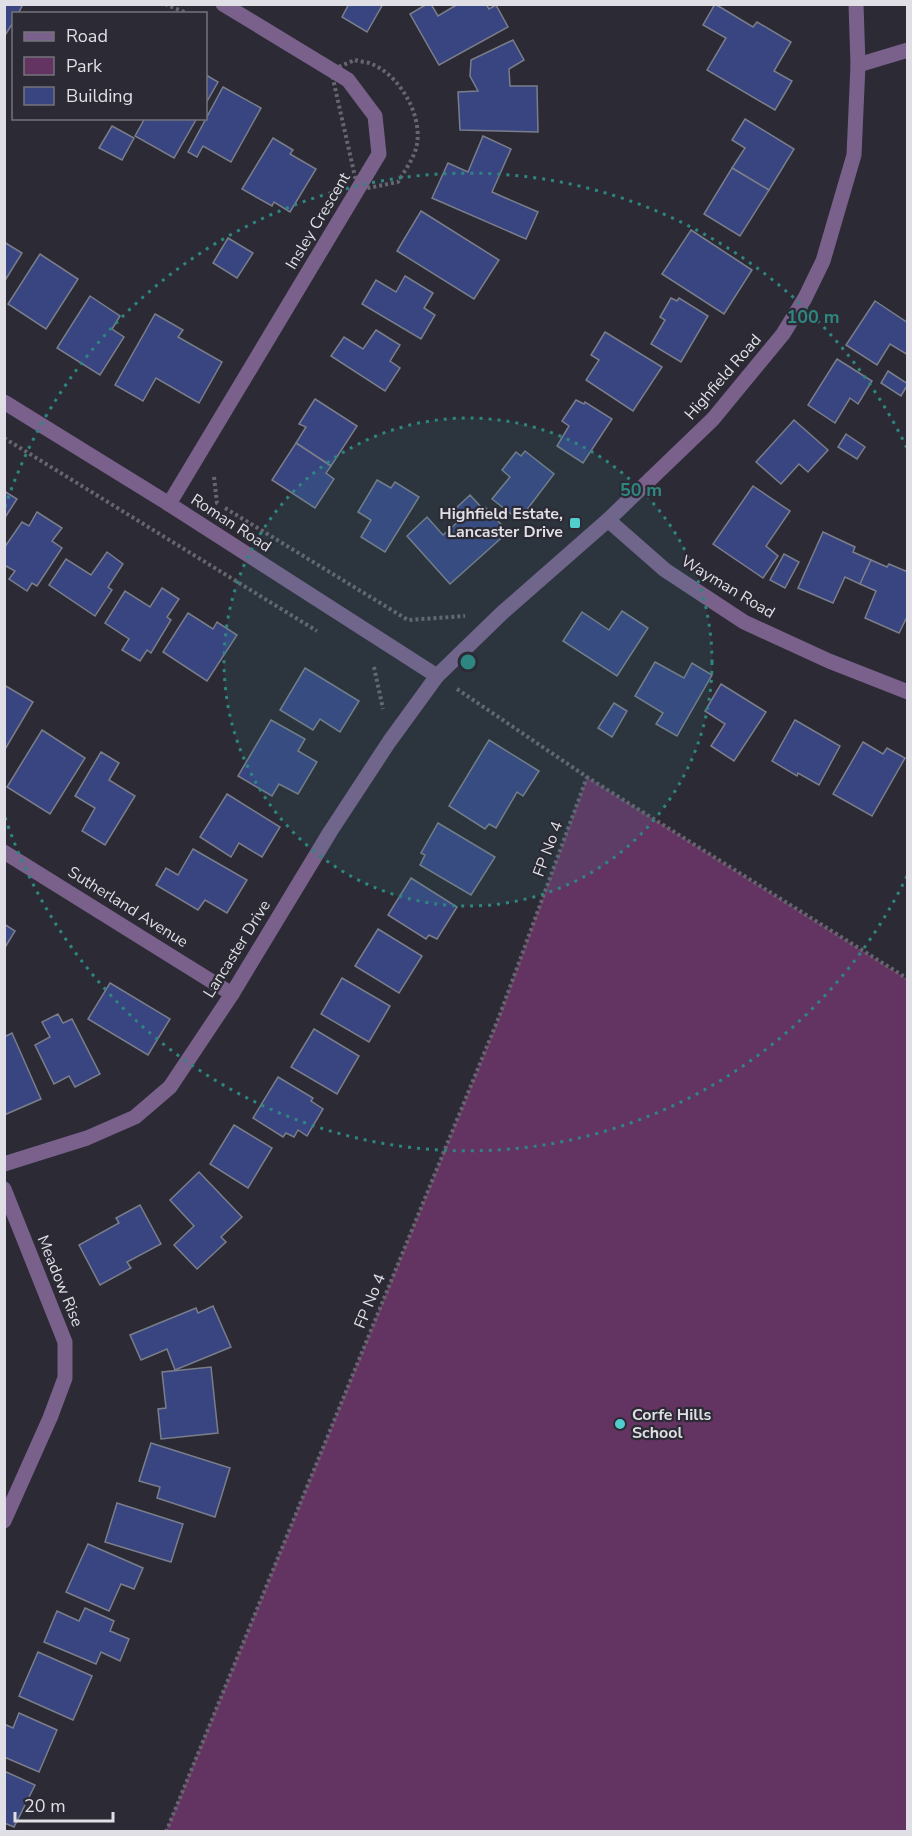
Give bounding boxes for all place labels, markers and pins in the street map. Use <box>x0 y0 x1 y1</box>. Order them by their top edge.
place label: Highfield Estate, Lancaster Drive <box>439 503 563 543</box>
marker: Highfield Estate, Lancaster Drive <box>568 516 582 530</box>
centre of rings <box>458 652 478 672</box>
place label: Corfe Hills School <box>632 1404 711 1444</box>
marker: Corfe Hills School <box>613 1417 627 1431</box>

